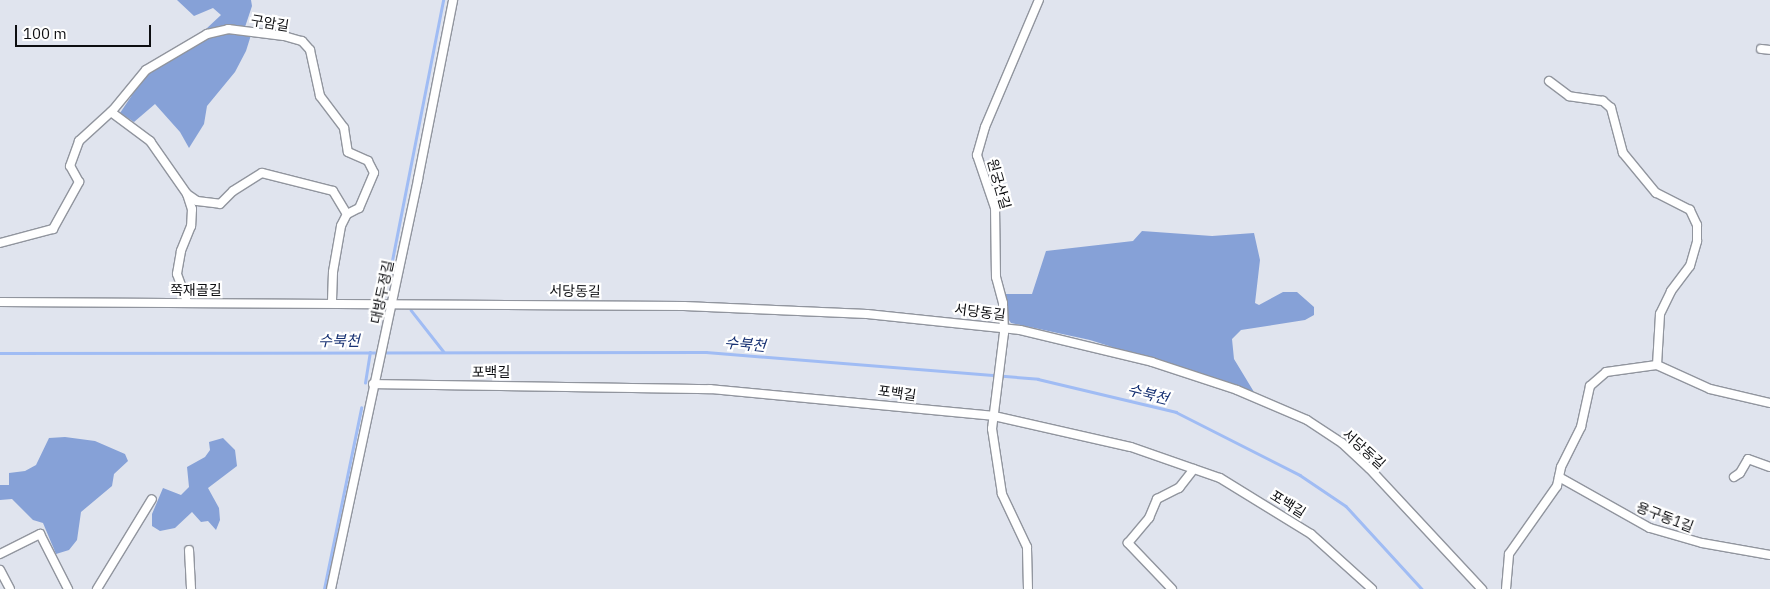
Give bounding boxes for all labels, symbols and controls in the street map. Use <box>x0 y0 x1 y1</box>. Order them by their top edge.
street label: 구암길 <box>250 12 290 34</box>
scale bar <box>18 15 154 47</box>
text: 100 m <box>23 24 67 43</box>
street label: 원궁산길 <box>984 157 1014 211</box>
street label: 대방두정길 <box>367 259 397 325</box>
street label: 쪽재골길 <box>170 282 222 298</box>
street label: 서당동길 <box>549 282 601 300</box>
street label: 서당동길 <box>953 301 1007 323</box>
water label: 수북천 <box>318 332 360 350</box>
water label: 수북천 <box>724 333 766 355</box>
street label: 포백길 <box>472 364 510 380</box>
water label: 수북천 <box>1126 380 1170 408</box>
street label: 포백길 <box>877 382 917 404</box>
street label: 서당동길 <box>1339 426 1389 472</box>
street label: 포백길 <box>1267 487 1309 521</box>
street label: 용구동1길 <box>1634 498 1696 536</box>

